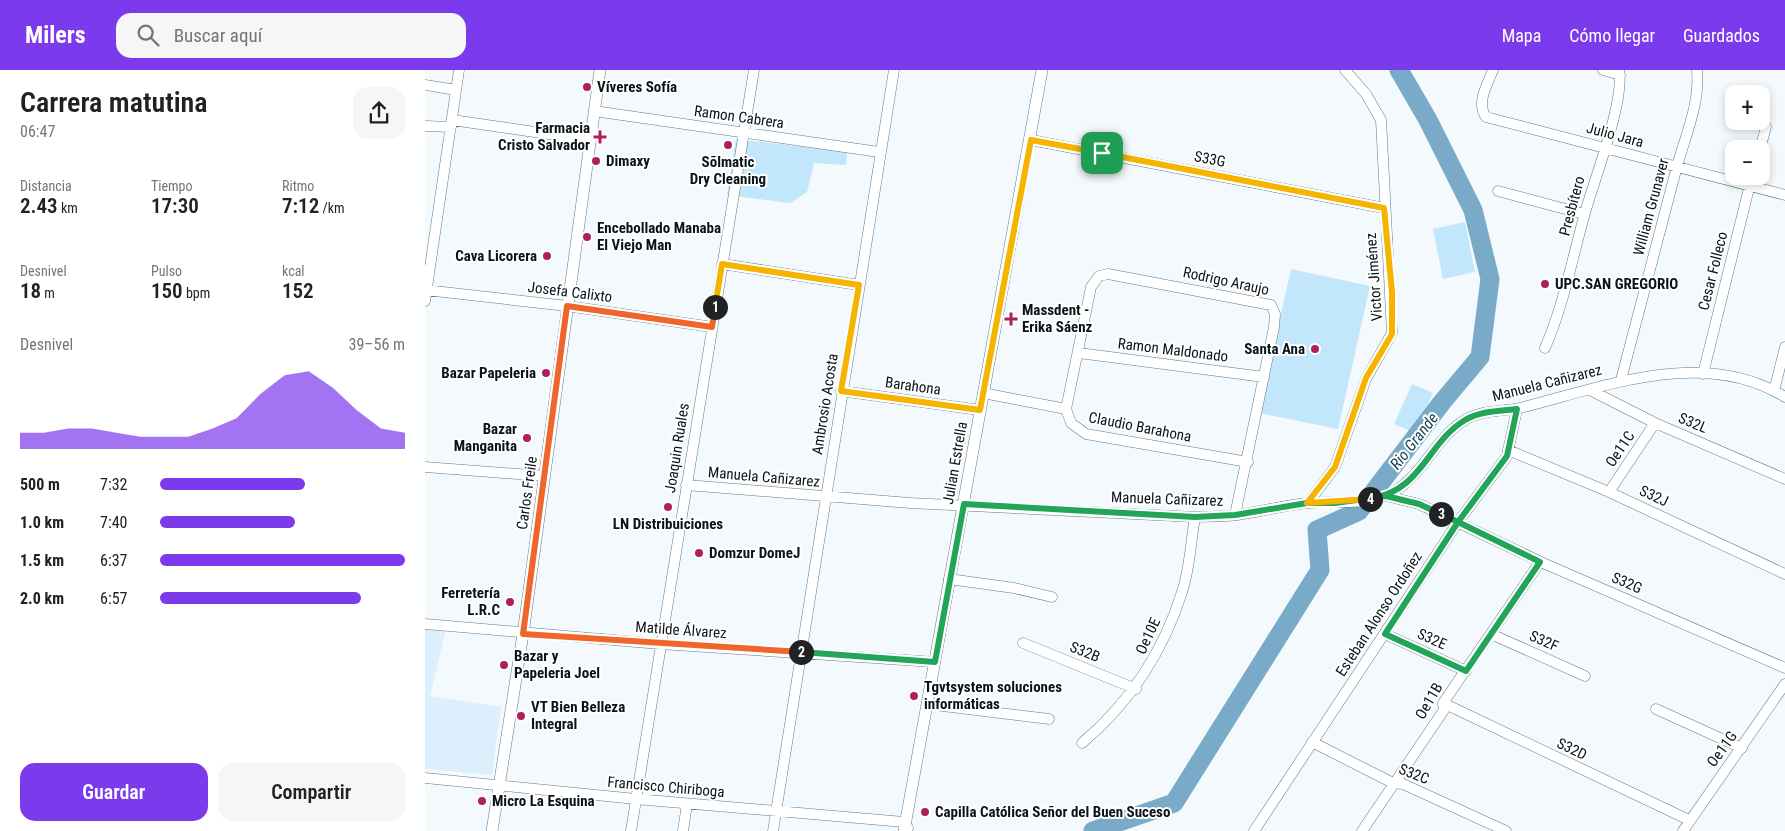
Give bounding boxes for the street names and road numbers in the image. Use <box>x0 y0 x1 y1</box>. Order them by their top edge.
street label: Ramon Cabrera <box>693 102 785 132</box>
street label: Julio Jara <box>1585 119 1645 151</box>
street label: S33G <box>1193 147 1227 171</box>
street label: William Grunaver <box>1629 156 1673 258</box>
street label: Presbítero <box>1555 174 1589 238</box>
street label: Cesar Folleco <box>1695 230 1731 312</box>
street label: Victor Jiménez <box>1362 232 1386 322</box>
street label: Rodrigo Araujo <box>1181 263 1271 299</box>
street label: Josefa Calixto <box>527 278 613 306</box>
street label: Ramon Maldonado <box>1117 334 1229 366</box>
street label: Ambrosio Acosta <box>808 352 842 456</box>
street label: Manuela Cañizarez <box>1490 361 1604 405</box>
street label: Barahona <box>884 373 942 399</box>
street label: Joaquin Ruales <box>661 402 693 494</box>
street label: Claudio Barahona <box>1087 408 1193 446</box>
street label: S32L <box>1676 409 1710 437</box>
street label: Julian Estrella <box>939 420 971 506</box>
street label: Oe11C <box>1602 428 1638 470</box>
street label: Carlos Freile <box>513 455 541 531</box>
street label: Manuela Cañizarez <box>707 463 821 491</box>
street label: S32J <box>1637 482 1671 510</box>
street label: Manuela Cañizarez <box>1111 488 1223 510</box>
street label: Esteban Alonso Ordoñez <box>1332 548 1426 680</box>
street label: S32G <box>1609 568 1645 598</box>
street label: Oe10E <box>1132 615 1164 657</box>
street label: Matilde Álvarez <box>635 618 727 642</box>
street label: S32E <box>1415 625 1449 653</box>
street label: S32F <box>1527 627 1561 655</box>
street label: S32B <box>1067 638 1103 666</box>
street label: Oe11B <box>1411 680 1447 722</box>
street label: Oe11G <box>1703 728 1741 770</box>
street label: S32D <box>1554 734 1590 764</box>
street label: S32C <box>1396 760 1432 788</box>
street label: Francisco Chiriboga <box>607 773 725 801</box>

